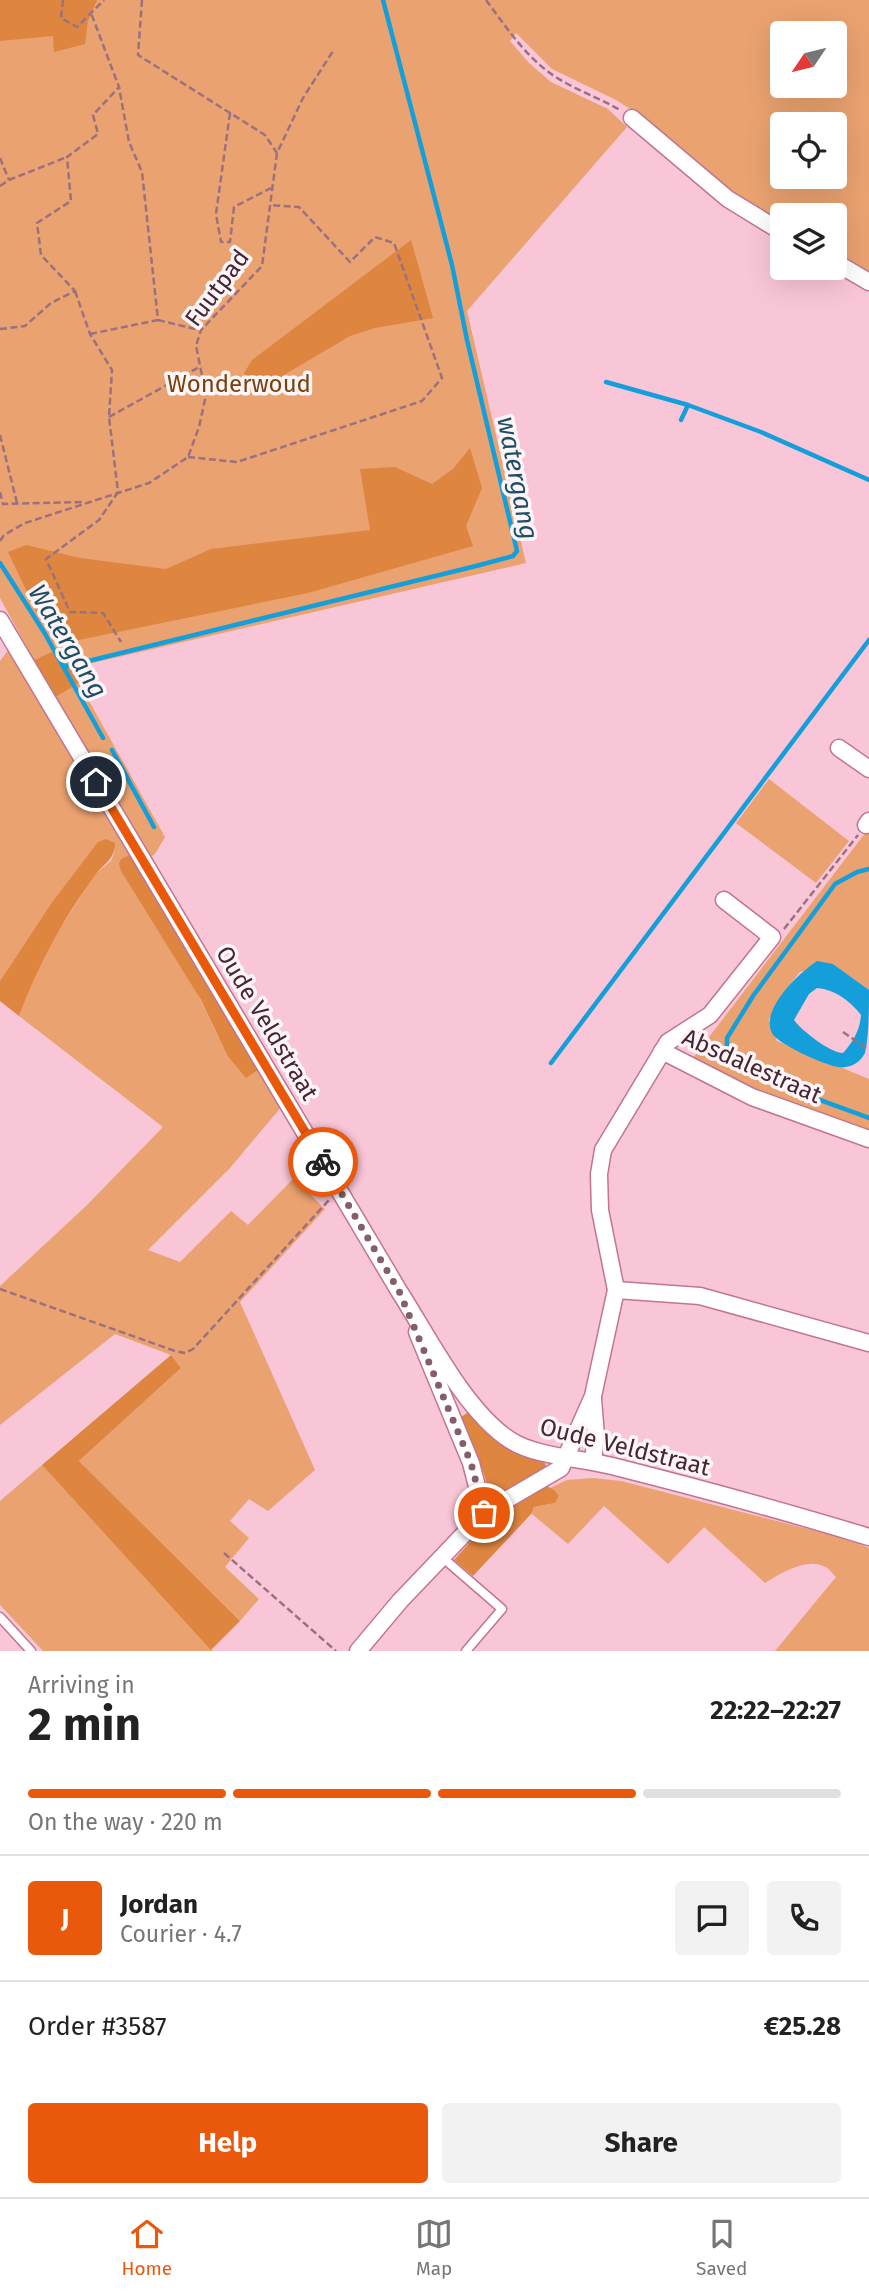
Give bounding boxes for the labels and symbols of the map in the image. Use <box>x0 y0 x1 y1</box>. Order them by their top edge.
north arrow <box>770 21 847 98</box>
street label: Fuutpad <box>179 244 255 332</box>
park label: Wonderwoud <box>167 370 311 398</box>
water label: watergang <box>490 414 545 542</box>
water label: Watergang <box>22 579 114 704</box>
pin <box>66 752 126 812</box>
street label: Oude Veldstraat <box>210 941 324 1105</box>
street label: Absdalestraat <box>678 1023 826 1109</box>
courier <box>288 1127 358 1197</box>
street label: Oude Veldstraat <box>537 1412 713 1482</box>
pin <box>454 1483 514 1543</box>

